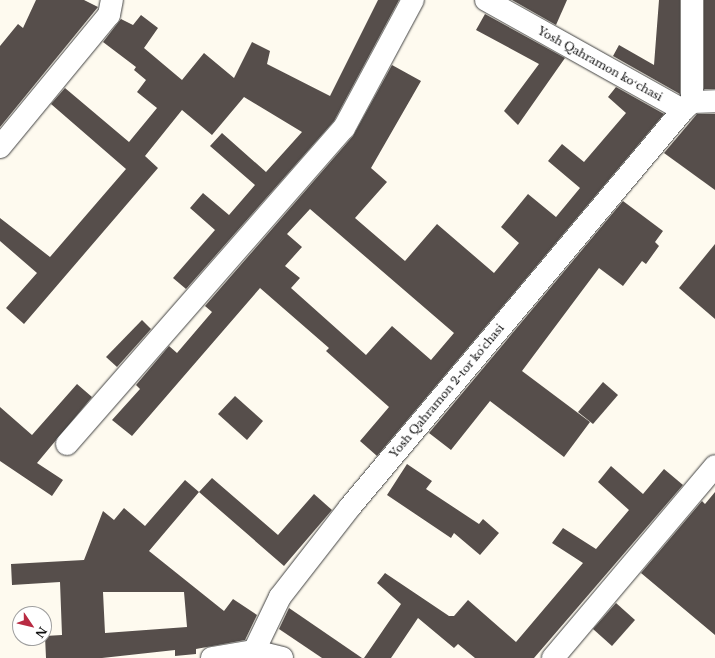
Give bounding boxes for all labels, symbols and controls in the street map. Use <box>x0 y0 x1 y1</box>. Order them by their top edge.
street label: Yosh Qahramon koʻchasi <box>535 24 665 104</box>
street label: Yosh Qahramon 2-tor koʼchasi <box>387 321 507 461</box>
north arrow <box>12 606 52 646</box>
text: N <box>32 624 50 641</box>

